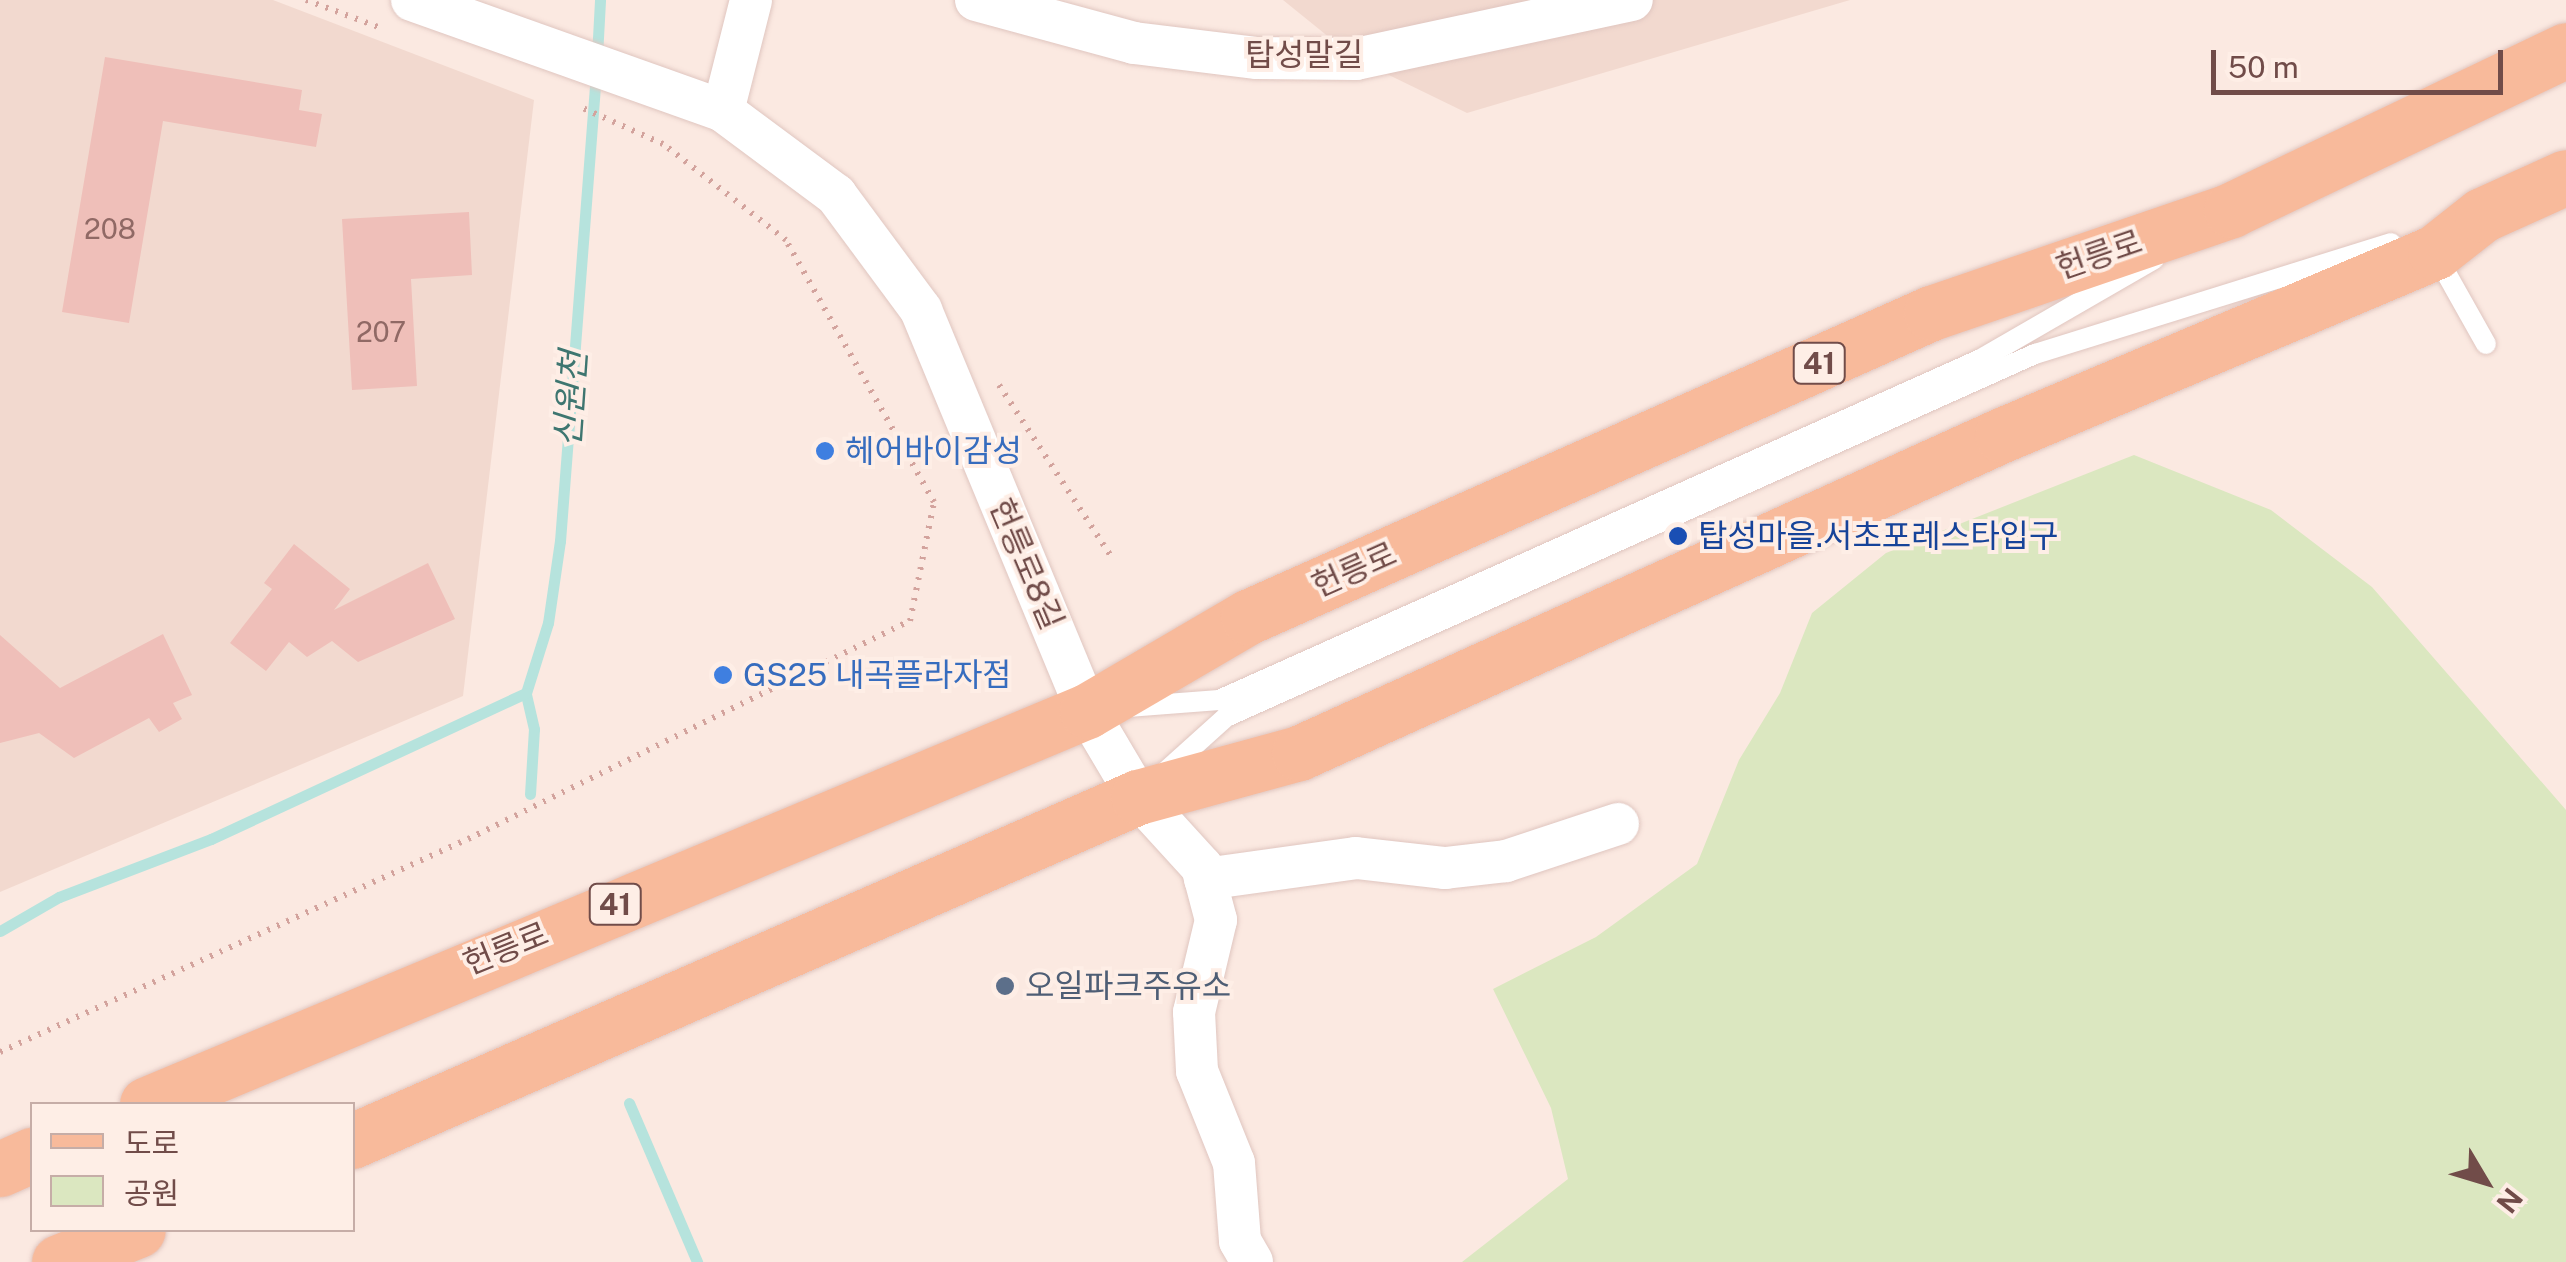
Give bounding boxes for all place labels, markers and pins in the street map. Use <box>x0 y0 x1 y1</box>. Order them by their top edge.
place label: 헤어바이감성 <box>845 432 1022 470</box>
marker: 헤어바이감성 <box>814 440 836 462</box>
place label: 탑성마을.서초포레스타입구 <box>1698 517 2058 555</box>
marker: 탑성마을.서초포레스타입구 <box>1667 525 1689 547</box>
place label: GS25 내곡플라자점 <box>743 656 1012 694</box>
marker: GS25 내곡플라자점 <box>712 664 734 686</box>
place label: 오일파크주유소 <box>1025 967 1231 1005</box>
marker: 오일파크주유소 <box>994 975 1016 997</box>

